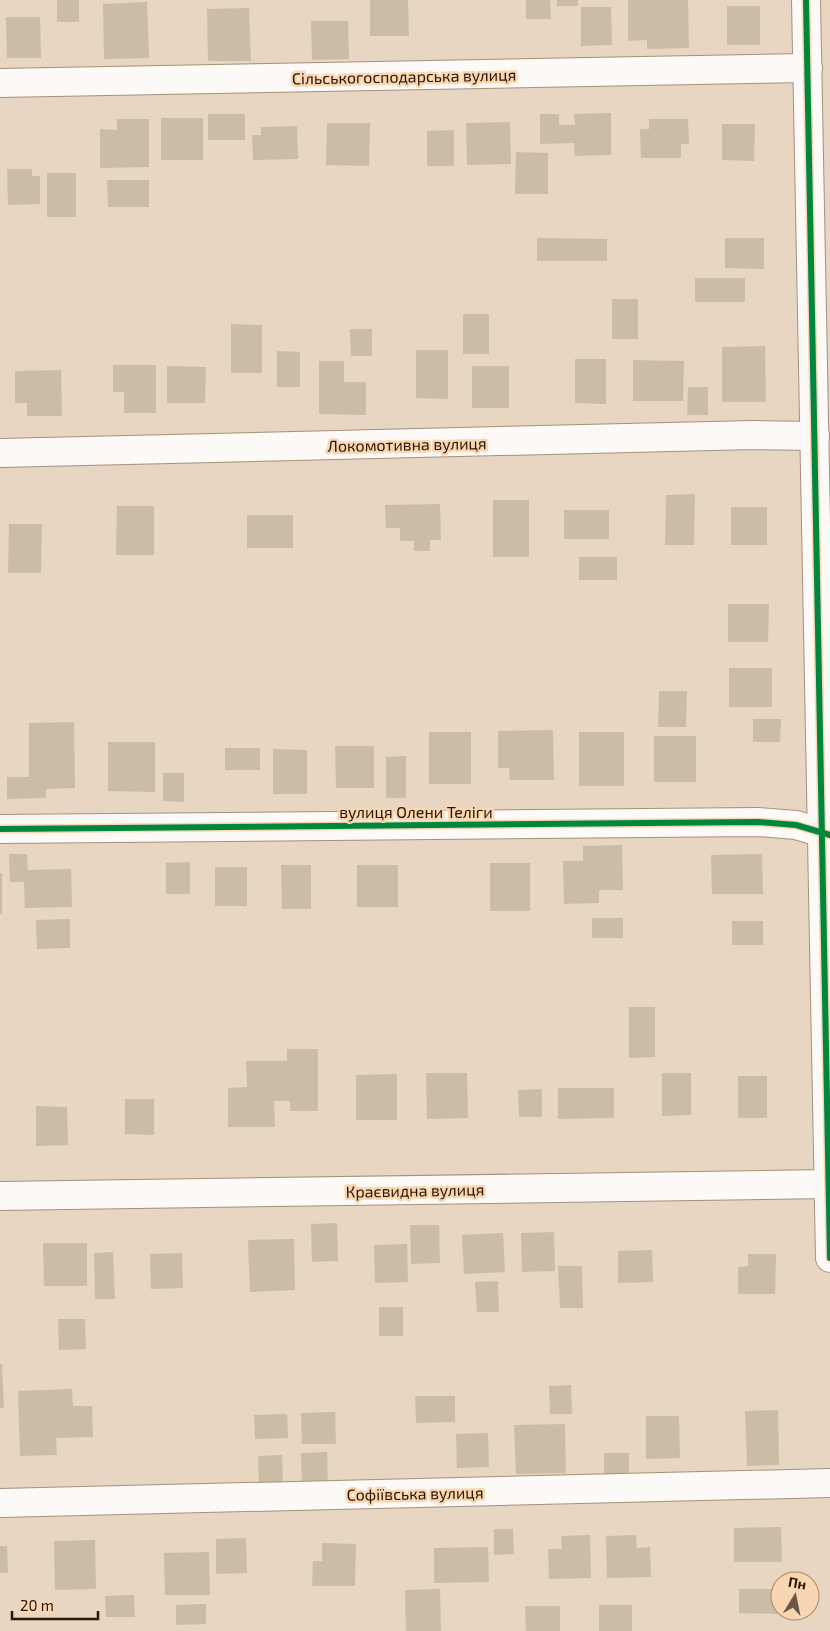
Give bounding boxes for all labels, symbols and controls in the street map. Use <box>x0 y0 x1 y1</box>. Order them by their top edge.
street label: Сільськогосподарська вулиця <box>292 65 516 88</box>
street label: Локомотивна вулиця <box>327 433 487 456</box>
street label: вулиця Олени Теліги <box>339 802 493 822</box>
street label: Краєвидна вулиця <box>346 1179 484 1202</box>
street label: Софіївська вулиця <box>346 1482 484 1505</box>
north arrow <box>770 1571 820 1621</box>
text: Пн <box>787 1573 808 1593</box>
scale bar <box>12 1588 99 1620</box>
text: 20 m <box>20 1596 54 1614</box>

